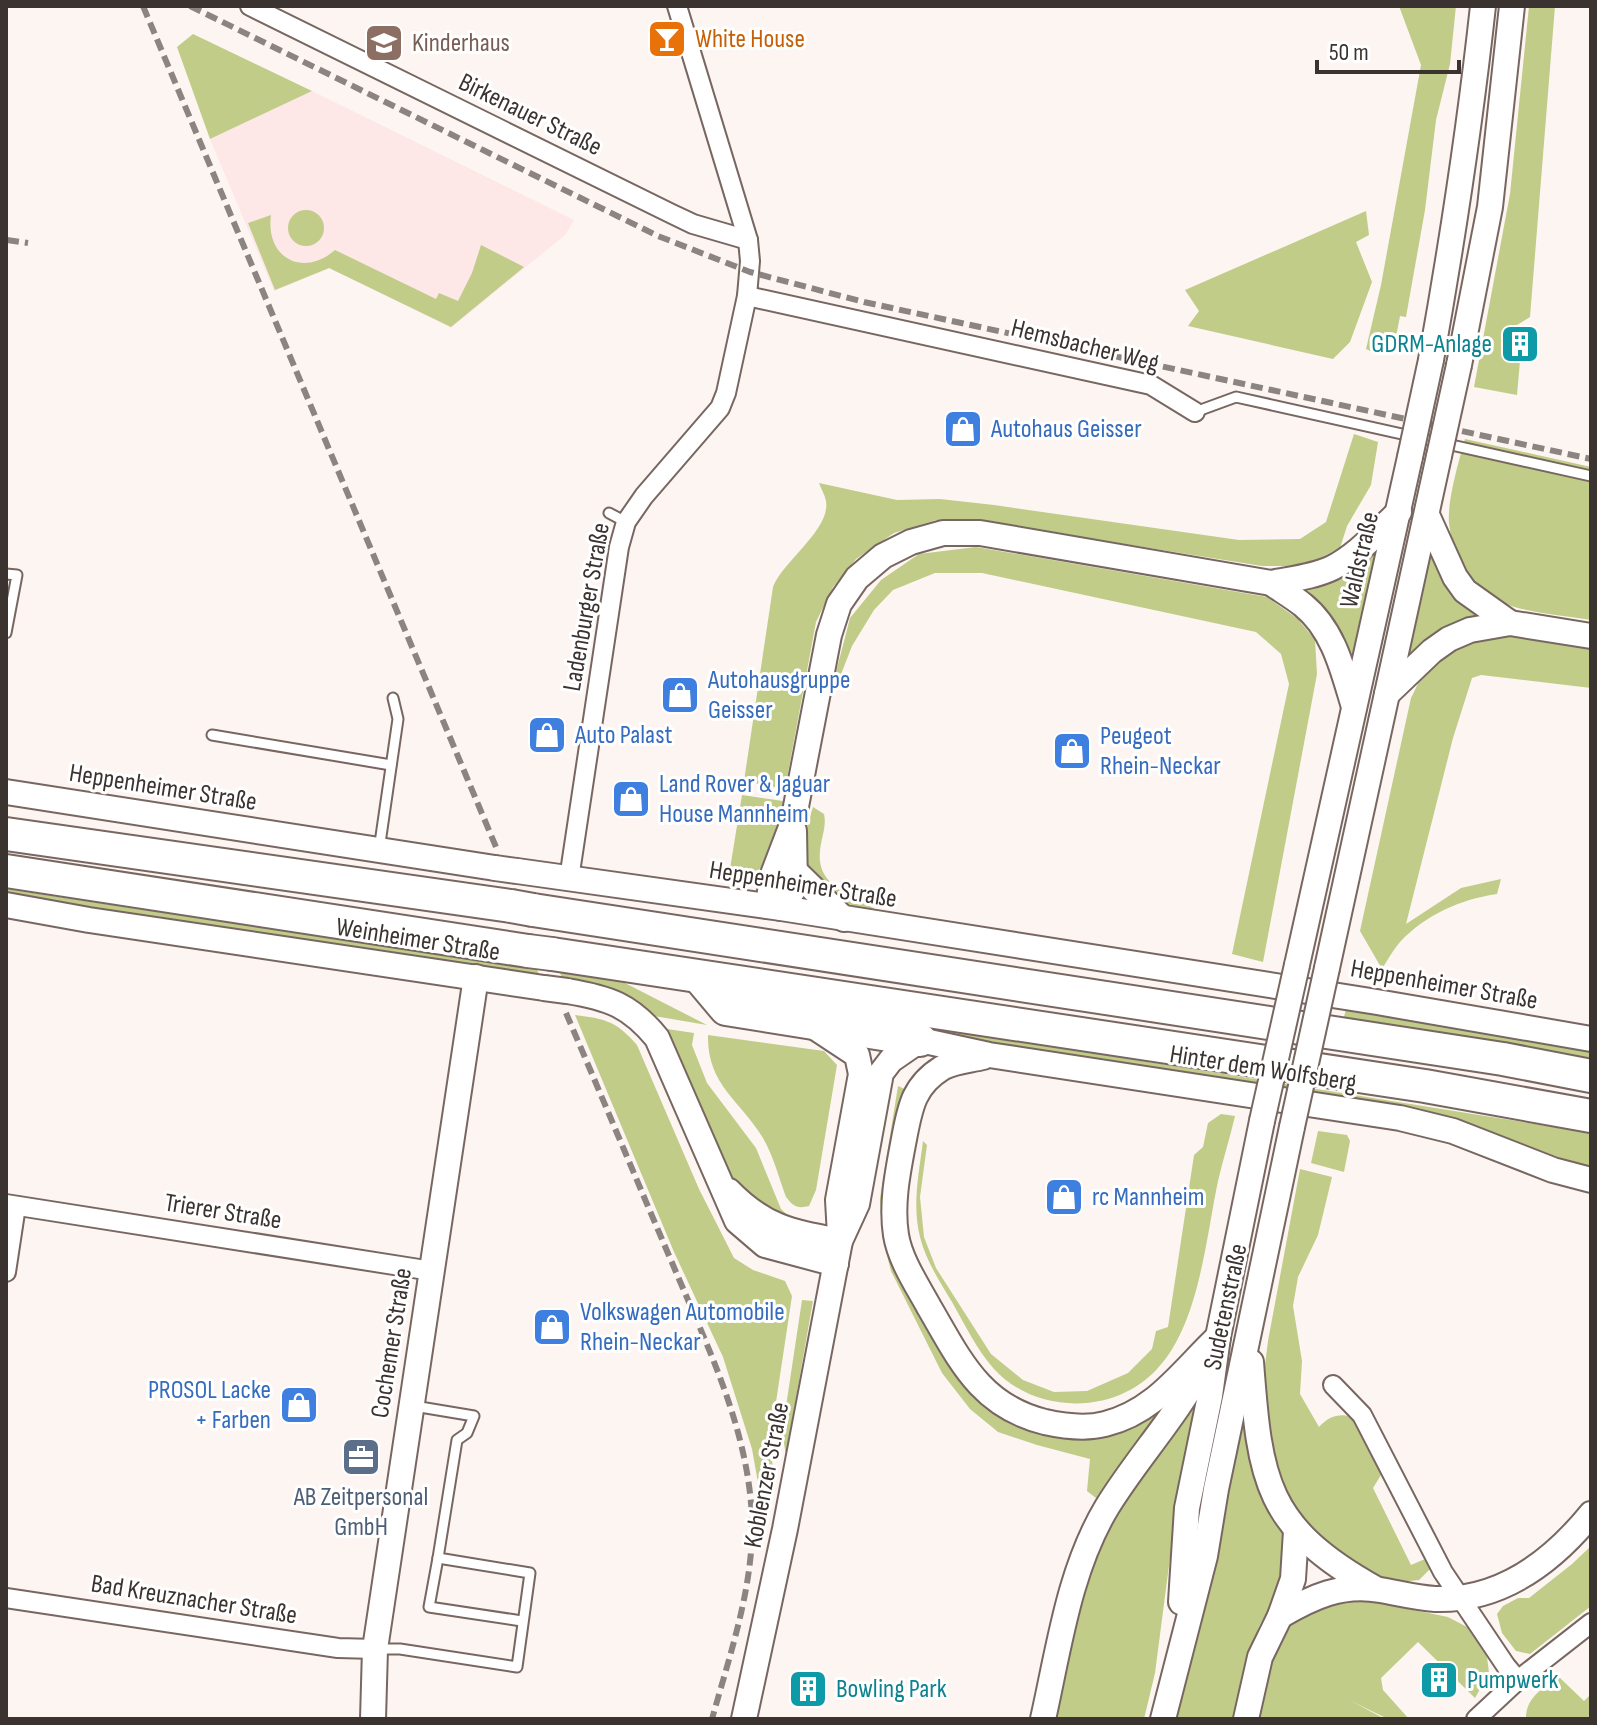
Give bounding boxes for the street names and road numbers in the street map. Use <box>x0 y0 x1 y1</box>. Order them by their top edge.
street label: Birkenauer Straße <box>453 67 607 163</box>
street label: Hemsbacher Weg <box>1008 313 1162 379</box>
street label: Waldstraße <box>1334 509 1386 611</box>
street label: Ladenburger Straße <box>557 520 617 694</box>
street label: Heppenheimer Straße <box>67 758 259 818</box>
street label: Heppenheimer Straße <box>707 855 899 915</box>
street label: Weinheimer Straße <box>334 912 502 968</box>
street label: Heppenheimer Straße <box>1348 953 1540 1017</box>
street label: Hinter dem Wolfsberg <box>1167 1039 1359 1099</box>
street label: Trierer Straße <box>162 1187 284 1237</box>
street label: Sudetenstraße <box>1198 1241 1254 1373</box>
street label: Cochemer Straße <box>365 1266 419 1420</box>
street label: Koblenzer Straße <box>738 1399 796 1551</box>
street label: Bad Kreuznacher Straße <box>89 1568 299 1632</box>

